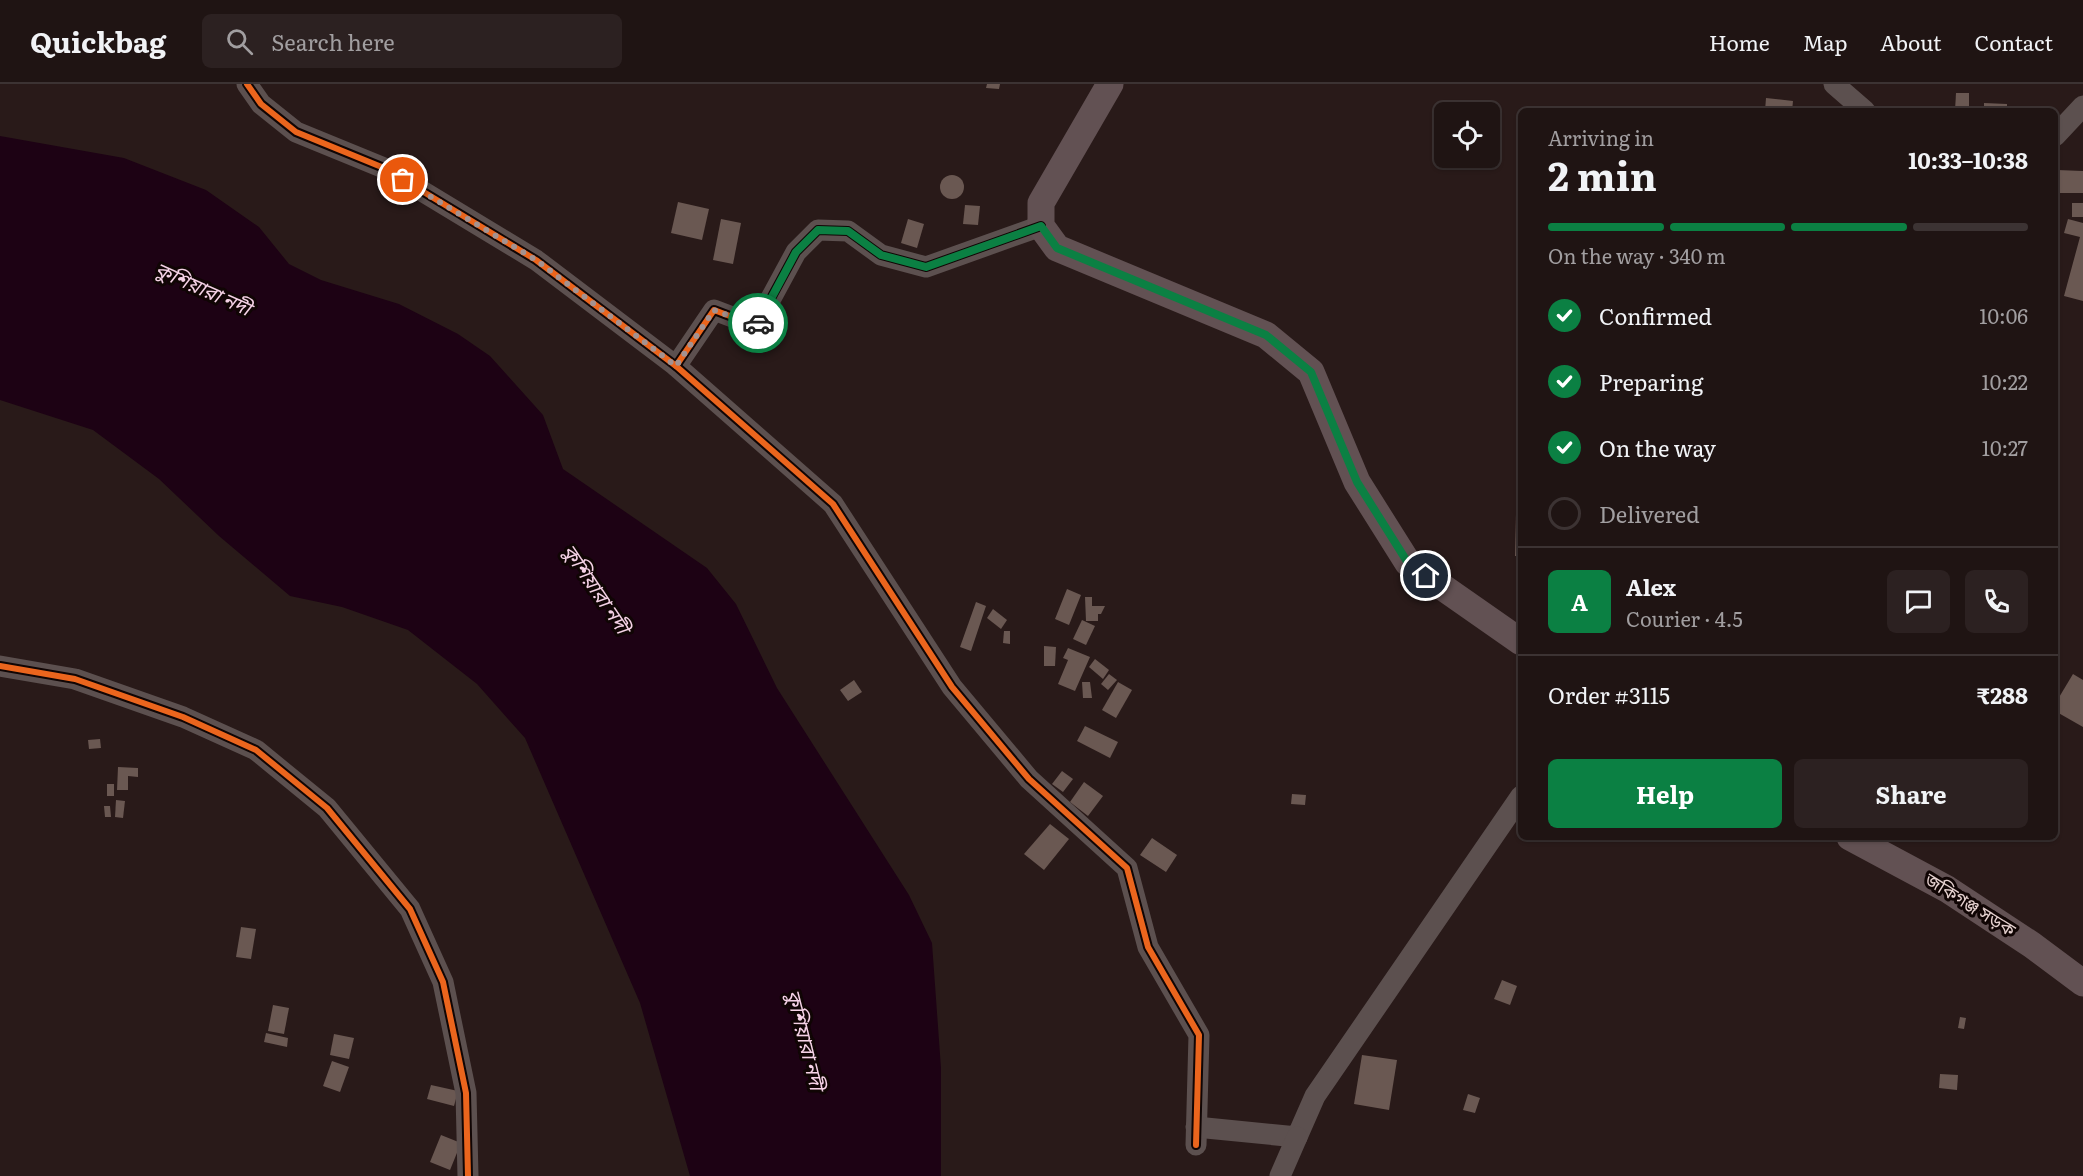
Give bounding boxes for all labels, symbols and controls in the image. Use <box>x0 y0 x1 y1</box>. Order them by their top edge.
search box <box>202 14 622 68</box>
text: Quickbag <box>30 20 166 62</box>
icon: search <box>223 25 256 58</box>
text: Search here <box>271 25 395 58</box>
text: Home <box>1709 26 1770 57</box>
text: Map <box>1803 26 1847 57</box>
text: About <box>1880 26 1942 57</box>
text: Contact <box>1975 26 2053 57</box>
map controls <box>1434 102 1500 168</box>
button: locate <box>1434 102 1500 168</box>
text: Arriving in <box>1548 122 1654 152</box>
text: 10:33–10:38 <box>1908 143 2028 176</box>
text: 2 min <box>1548 145 1657 203</box>
pin <box>377 154 428 205</box>
icon: bag <box>386 163 419 196</box>
text: On the way · 340 m <box>1548 240 1726 270</box>
water label: কুশিয়ারা নদী <box>151 253 260 323</box>
courier <box>728 293 788 353</box>
icon: check <box>1548 299 1581 332</box>
text: Confirmed <box>1599 299 1712 332</box>
text: 10:06 <box>1979 300 2028 330</box>
icon: car <box>742 307 775 340</box>
icon: check <box>1548 365 1581 398</box>
text: Preparing <box>1599 365 1703 398</box>
text: 10:22 <box>1982 366 2028 396</box>
icon: check <box>1548 431 1581 464</box>
text: On the way <box>1599 431 1716 464</box>
text: 10:27 <box>1982 432 2028 462</box>
text: Delivered <box>1599 497 1700 530</box>
water label: কুশিয়ারা নদী <box>557 537 641 642</box>
pin <box>1400 550 1451 601</box>
icon: home <box>1409 559 1442 592</box>
text: Alex <box>1626 570 1676 603</box>
button: chat <box>1887 570 1950 633</box>
button: phone <box>1965 570 2028 633</box>
text: A <box>1571 585 1588 618</box>
text: Courier · 4.5 <box>1626 603 1743 633</box>
text: Order #3115 <box>1548 678 1670 711</box>
text: ₹288 <box>1977 678 2028 711</box>
button: Help <box>1548 759 1782 828</box>
button: Share <box>1794 759 2028 828</box>
street label: জকিগঞ্জ সড়ক <box>1919 865 2022 943</box>
water label: কুশিয়ারা নদী <box>780 986 835 1096</box>

